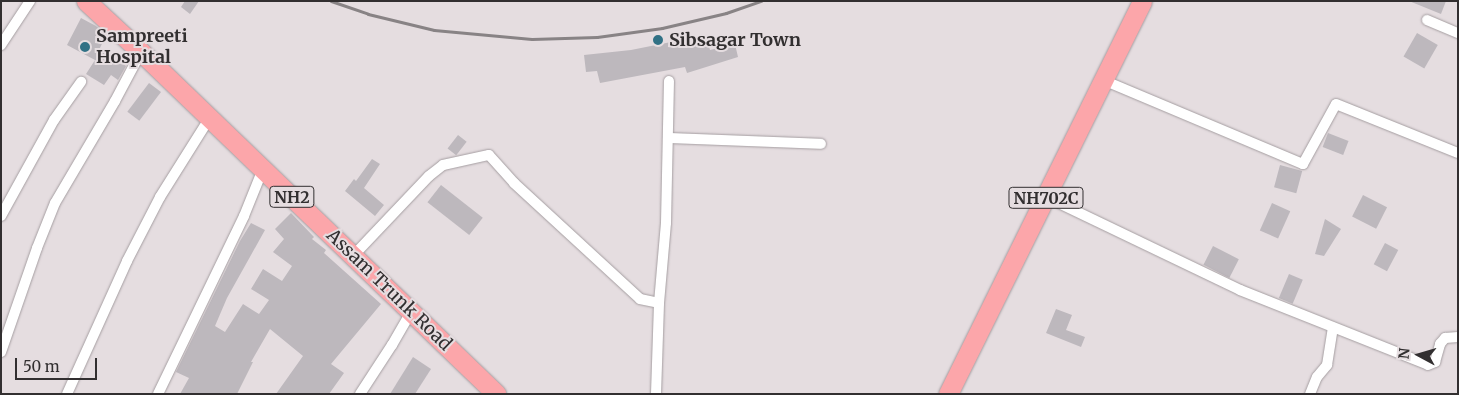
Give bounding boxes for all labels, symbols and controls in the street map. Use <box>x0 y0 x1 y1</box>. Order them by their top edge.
place label: Sampreeti Hospital <box>96 26 188 68</box>
place label: Sibsagar Town <box>669 29 801 51</box>
marker: Sibsagar Town <box>651 33 665 47</box>
marker: Sampreeti Hospital <box>78 40 92 54</box>
road number: NH2 <box>268 183 316 210</box>
road number: NH702C <box>1007 184 1085 212</box>
street label: Assam Trunk Road <box>322 225 456 355</box>
north arrow <box>1394 330 1444 380</box>
text: N <box>1395 347 1414 360</box>
scale bar <box>18 348 100 380</box>
text: 50 m <box>23 357 60 376</box>

